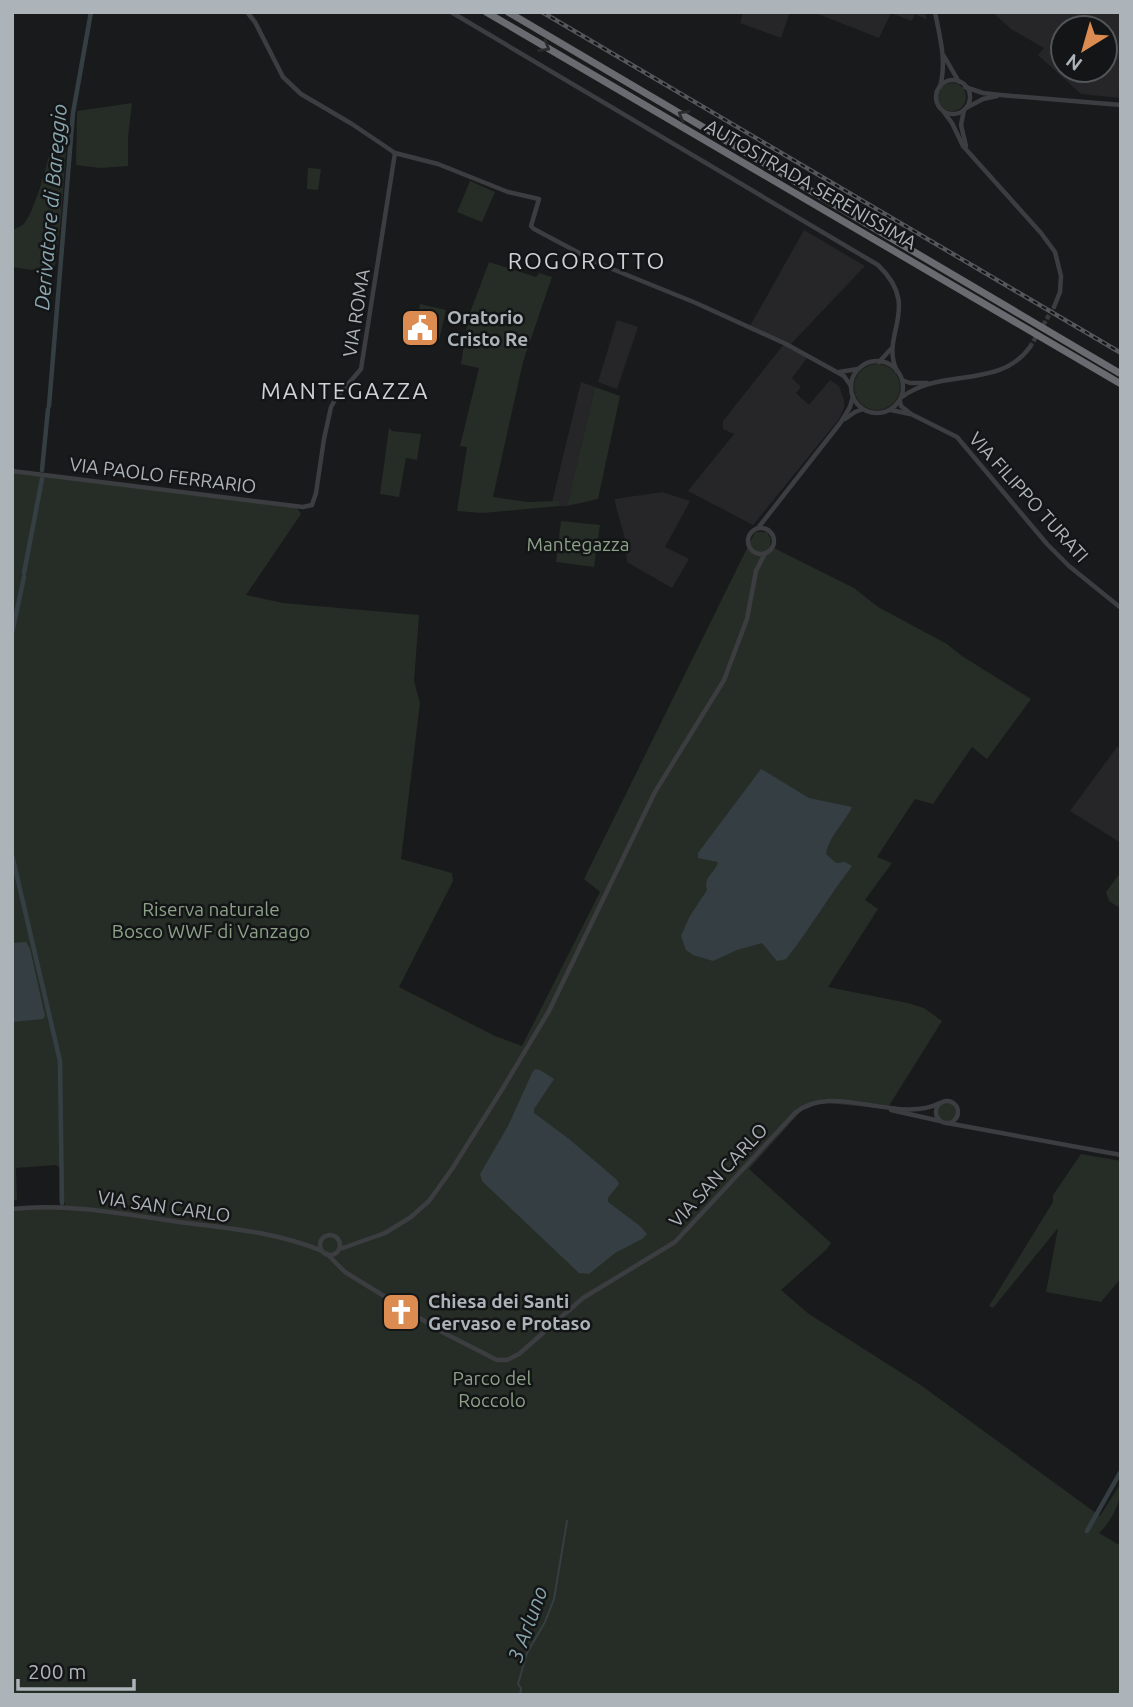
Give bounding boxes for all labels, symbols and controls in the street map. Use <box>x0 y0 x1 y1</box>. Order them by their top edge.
north arrow <box>1049 14 1119 84</box>
one-way arrow <box>538 39 550 52</box>
text: N <box>1061 50 1086 76</box>
water label: Derivatore di Bareggio <box>29 103 71 311</box>
one-way arrow <box>677 110 690 123</box>
street label: AUTOSTRADA SERENISSIMA <box>701 114 921 254</box>
district label: ROGOROTTO <box>508 248 666 273</box>
street label: VIA ROMA <box>338 267 374 359</box>
place label: Oratorio Cristo Re <box>447 306 528 350</box>
public building icon: Oratorio Cristo Re <box>399 307 441 349</box>
district label: MANTEGAZZA <box>261 378 429 403</box>
street label: VIA FILIPPO TURATI <box>965 427 1093 567</box>
street label: VIA PAOLO FERRARIO <box>68 453 258 497</box>
park label: Mantegazza <box>527 533 629 555</box>
park label: Riserva naturale Bosco WWF di Vanzago <box>112 898 310 942</box>
street label: VIA SAN CARLO <box>664 1119 772 1231</box>
street label: VIA SAN CARLO <box>96 1186 232 1226</box>
place label: Chiesa dei Santi Gervaso e Protaso <box>428 1290 591 1334</box>
church icon: Chiesa dei Santi Gervaso e Protaso <box>380 1291 422 1333</box>
park label: Parco del Roccolo <box>453 1367 532 1411</box>
water label: 3 Arluno <box>502 1583 552 1665</box>
scale bar <box>18 1648 133 1692</box>
text: 200 m <box>28 1659 86 1683</box>

